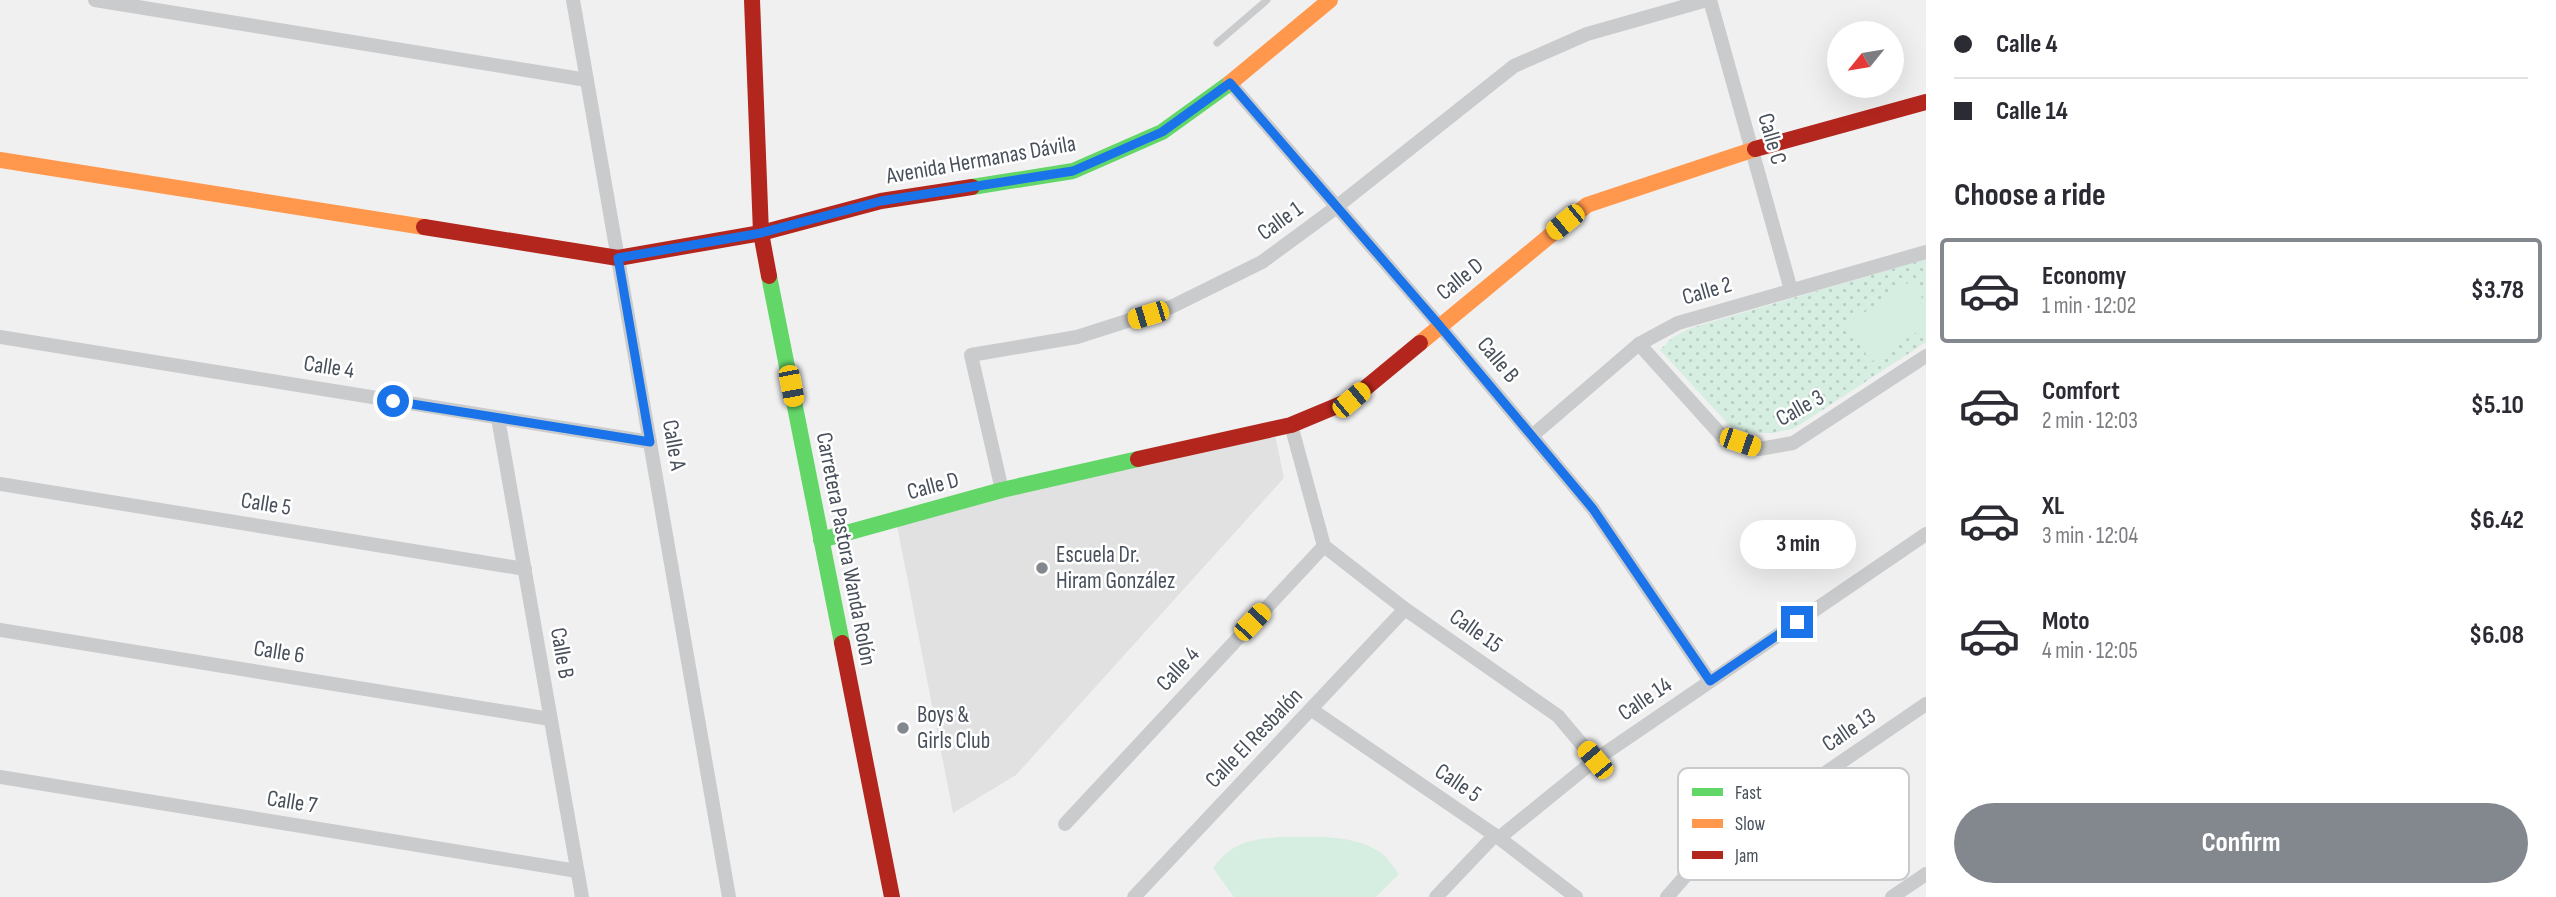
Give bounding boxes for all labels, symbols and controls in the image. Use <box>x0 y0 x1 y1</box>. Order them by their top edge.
north arrow <box>1827 21 1904 98</box>
map controls <box>1827 21 1904 98</box>
text: Calle 4 <box>1996 29 2058 60</box>
text: Calle 14 <box>1996 96 2068 127</box>
street label: Calle C <box>1751 110 1793 168</box>
street label: Avenida Hermanas Dávila <box>883 130 1078 191</box>
text: Choose a ride <box>1954 176 2106 215</box>
street label: Calle 1 <box>1252 195 1308 247</box>
car <box>1543 201 1588 243</box>
street label: Calle D <box>1431 252 1489 306</box>
icon: car <box>1958 259 2021 322</box>
text: Economy <box>2042 261 2126 292</box>
street label: Calle 2 <box>1679 271 1735 311</box>
text: $3.78 <box>2471 275 2524 306</box>
text: 1 min · 12:02 <box>2042 292 2136 320</box>
car <box>1125 299 1172 331</box>
street label: Calle B <box>1471 331 1525 389</box>
street label: Calle 4 <box>302 349 357 385</box>
car <box>777 363 806 409</box>
icon: car <box>1958 374 2021 437</box>
text: Comfort <box>2042 376 2120 407</box>
car <box>1329 378 1374 422</box>
street label: Calle 3 <box>1771 383 1829 433</box>
route start <box>377 385 409 417</box>
text: $5.10 <box>2471 390 2524 421</box>
text: 2 min · 12:03 <box>2042 407 2138 435</box>
street label: Calle A <box>656 417 692 473</box>
car <box>1717 425 1764 459</box>
street label: Carretera Pastora Wanda Rolón <box>810 430 882 668</box>
street label: Calle D <box>904 466 962 506</box>
street label: Calle 5 <box>239 486 293 522</box>
icon: car <box>1958 489 2021 552</box>
text: XL <box>2042 491 2064 522</box>
text: $6.42 <box>2469 505 2524 536</box>
callout: 3 min <box>1739 520 1855 570</box>
text: 3 min · 12:04 <box>2042 522 2138 550</box>
text: 3 min <box>1776 530 1820 558</box>
place label: Escuela Dr. Hiram González <box>1056 541 1175 595</box>
marker: Escuela Dr. Hiram González <box>1034 560 1050 576</box>
car <box>1230 599 1275 645</box>
street label: Calle 15 <box>1444 603 1508 659</box>
icon: car <box>1958 604 2021 667</box>
route end <box>1781 606 1813 638</box>
text: Moto <box>2042 606 2090 637</box>
text: $6.08 <box>2469 620 2524 651</box>
street label: Calle B <box>544 625 580 681</box>
street label: Calle 6 <box>252 634 306 670</box>
text: 4 min · 12:05 <box>2042 637 2138 665</box>
street label: Calle 4 <box>1150 641 1206 697</box>
street label: Calle 14 <box>1613 671 1677 727</box>
street label: Calle El Resbalón <box>1199 682 1309 794</box>
place label: Boys & Girls Club <box>917 701 990 755</box>
street label: Calle 13 <box>1817 702 1881 758</box>
marker: Boys & Girls Club <box>895 720 911 736</box>
car <box>1574 737 1617 783</box>
street label: Calle 5 <box>1429 757 1487 809</box>
legend <box>1678 768 1909 880</box>
text: Fast <box>1735 782 1762 805</box>
street label: Calle 7 <box>265 784 319 820</box>
button: Confirm <box>1954 803 2528 883</box>
text: Slow <box>1735 813 1765 836</box>
text: Jam <box>1734 845 1758 868</box>

